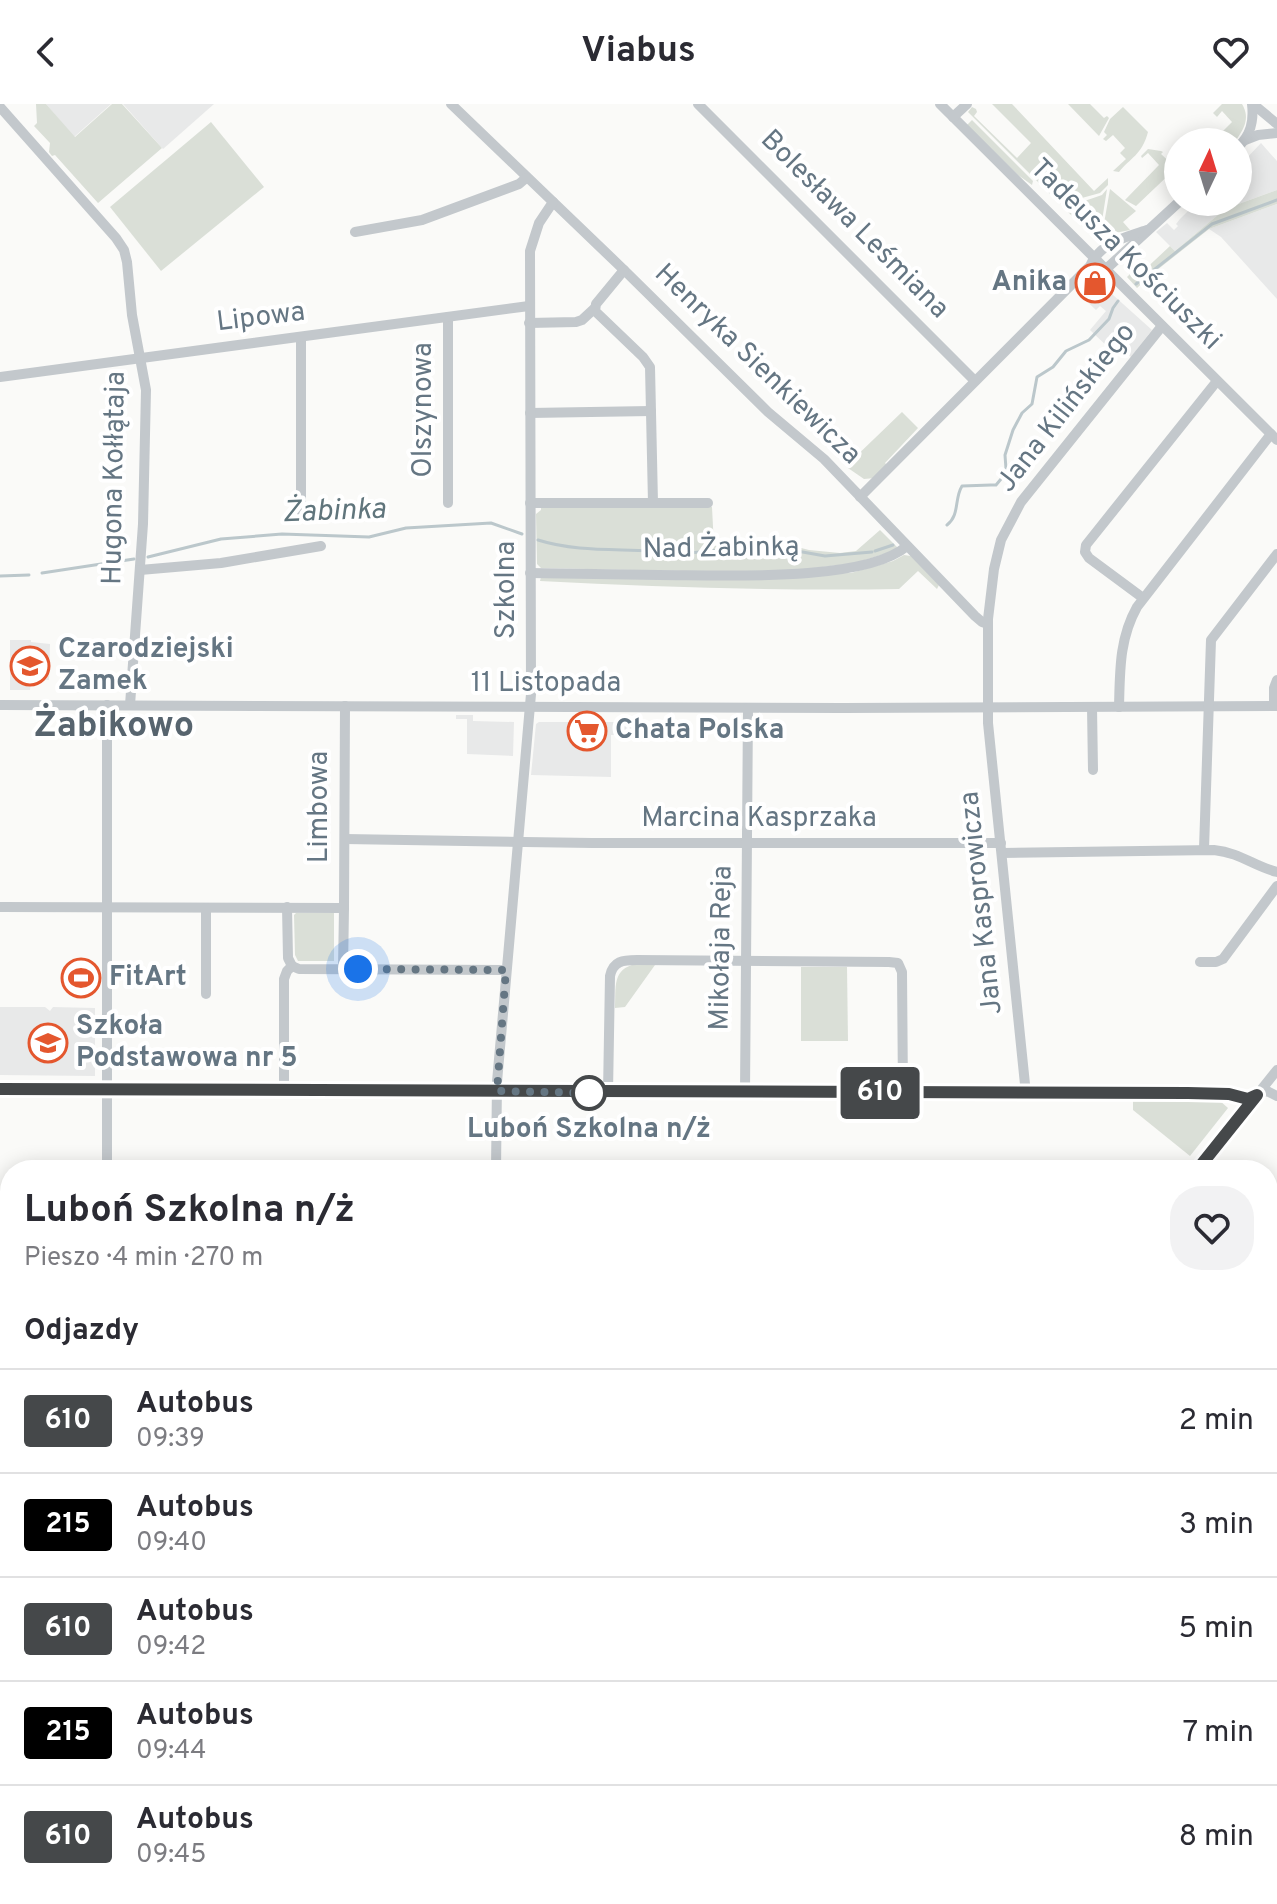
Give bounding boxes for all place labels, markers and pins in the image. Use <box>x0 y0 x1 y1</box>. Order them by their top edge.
shop icon: Anika <box>1074 262 1116 304</box>
place label: Anika <box>992 265 1067 301</box>
place label: Czarodziejski Zamek <box>58 632 234 700</box>
school or university icon: Czarodziejski Zamek <box>9 645 51 687</box>
supermarket icon: Chata Polska <box>566 710 608 752</box>
place label: Chata Polska <box>615 713 784 749</box>
sports icon: FitArt <box>60 957 102 999</box>
place label: FitArt <box>109 960 187 996</box>
place label: Szkoła Podstawowa nr 5 <box>76 1009 298 1077</box>
school or university icon: Szkoła Podstawowa nr 5 <box>27 1022 69 1064</box>
marker: Luboń Szkolna n/ż <box>572 1076 606 1110</box>
place label: Luboń Szkolna n/ż <box>467 1112 711 1148</box>

